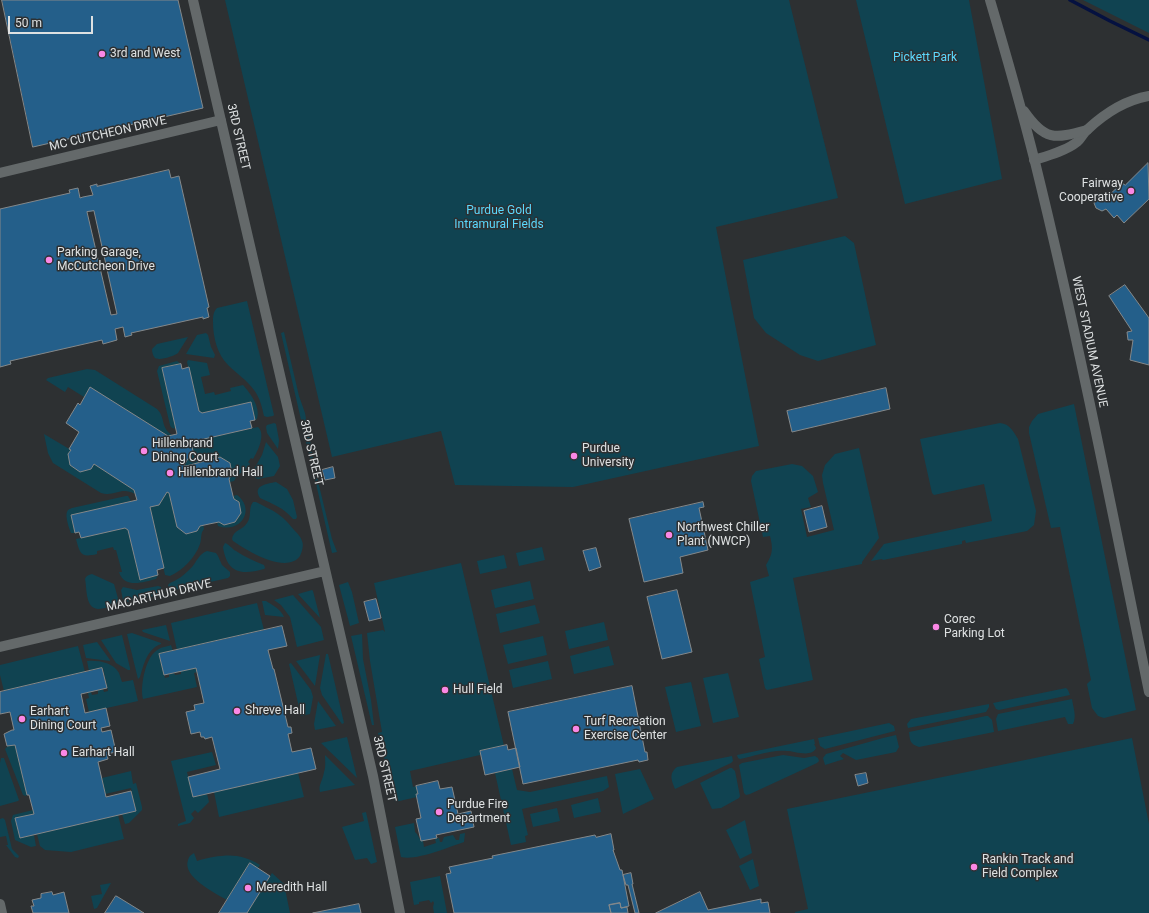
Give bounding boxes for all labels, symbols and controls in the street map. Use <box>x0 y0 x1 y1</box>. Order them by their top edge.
scale bar <box>10 8 95 34</box>
text: 50 m <box>15 16 42 30</box>
place label: 3rd and West <box>110 47 180 61</box>
marker: 3rd and West <box>97 49 107 59</box>
park label: Pickett Park <box>893 51 957 65</box>
street label: 3RD STREET <box>223 102 253 172</box>
street label: MC CUTCHEON DRIVE <box>48 114 168 154</box>
place label: Fairway Cooperative <box>1059 177 1123 205</box>
marker: Fairway Cooperative <box>1126 186 1136 196</box>
park label: Purdue Gold Intramural Fields <box>454 204 544 232</box>
place label: Parking Garage, McCutcheon Drive <box>57 246 155 274</box>
marker: Parking Garage, McCutcheon Drive <box>44 255 54 265</box>
street label: WEST STADIUM AVENUE <box>1068 275 1110 409</box>
street label: 3RD STREET <box>296 418 326 488</box>
place label: Hillenbrand Dining Court <box>152 437 218 465</box>
place label: Purdue University <box>582 442 634 470</box>
marker: Hillenbrand Dining Court <box>139 446 149 456</box>
marker: Purdue University <box>569 451 579 461</box>
place label: Hillenbrand Hall <box>178 466 263 480</box>
marker: Hillenbrand Hall <box>165 468 175 478</box>
place label: Northwest Chiller Plant (NWCP) <box>677 521 769 549</box>
marker: Northwest Chiller Plant (NWCP) <box>664 530 674 540</box>
street label: MACARTHUR DRIVE <box>105 577 213 615</box>
place label: Corec Parking Lot <box>944 613 1005 641</box>
marker: Corec Parking Lot <box>931 622 941 632</box>
place label: Hull Field <box>453 683 503 697</box>
marker: Hull Field <box>440 685 450 695</box>
place label: Shreve Hall <box>245 704 305 718</box>
place label: Earhart Dining Court <box>30 705 96 733</box>
marker: Shreve Hall <box>232 706 242 716</box>
marker: Earhart Dining Court <box>17 714 27 724</box>
place label: Turf Recreation Exercise Center <box>584 715 667 743</box>
marker: Turf Recreation Exercise Center <box>571 724 581 734</box>
street label: 3RD STREET <box>369 734 399 804</box>
place label: Earhart Hall <box>72 746 135 760</box>
marker: Earhart Hall <box>59 748 69 758</box>
place label: Purdue Fire Department <box>447 798 510 826</box>
marker: Purdue Fire Department <box>434 807 444 817</box>
place label: Rankin Track and Field Complex <box>982 853 1073 881</box>
marker: Rankin Track and Field Complex <box>969 862 979 872</box>
place label: Meredith Hall <box>256 881 327 895</box>
marker: Meredith Hall <box>243 883 253 893</box>

